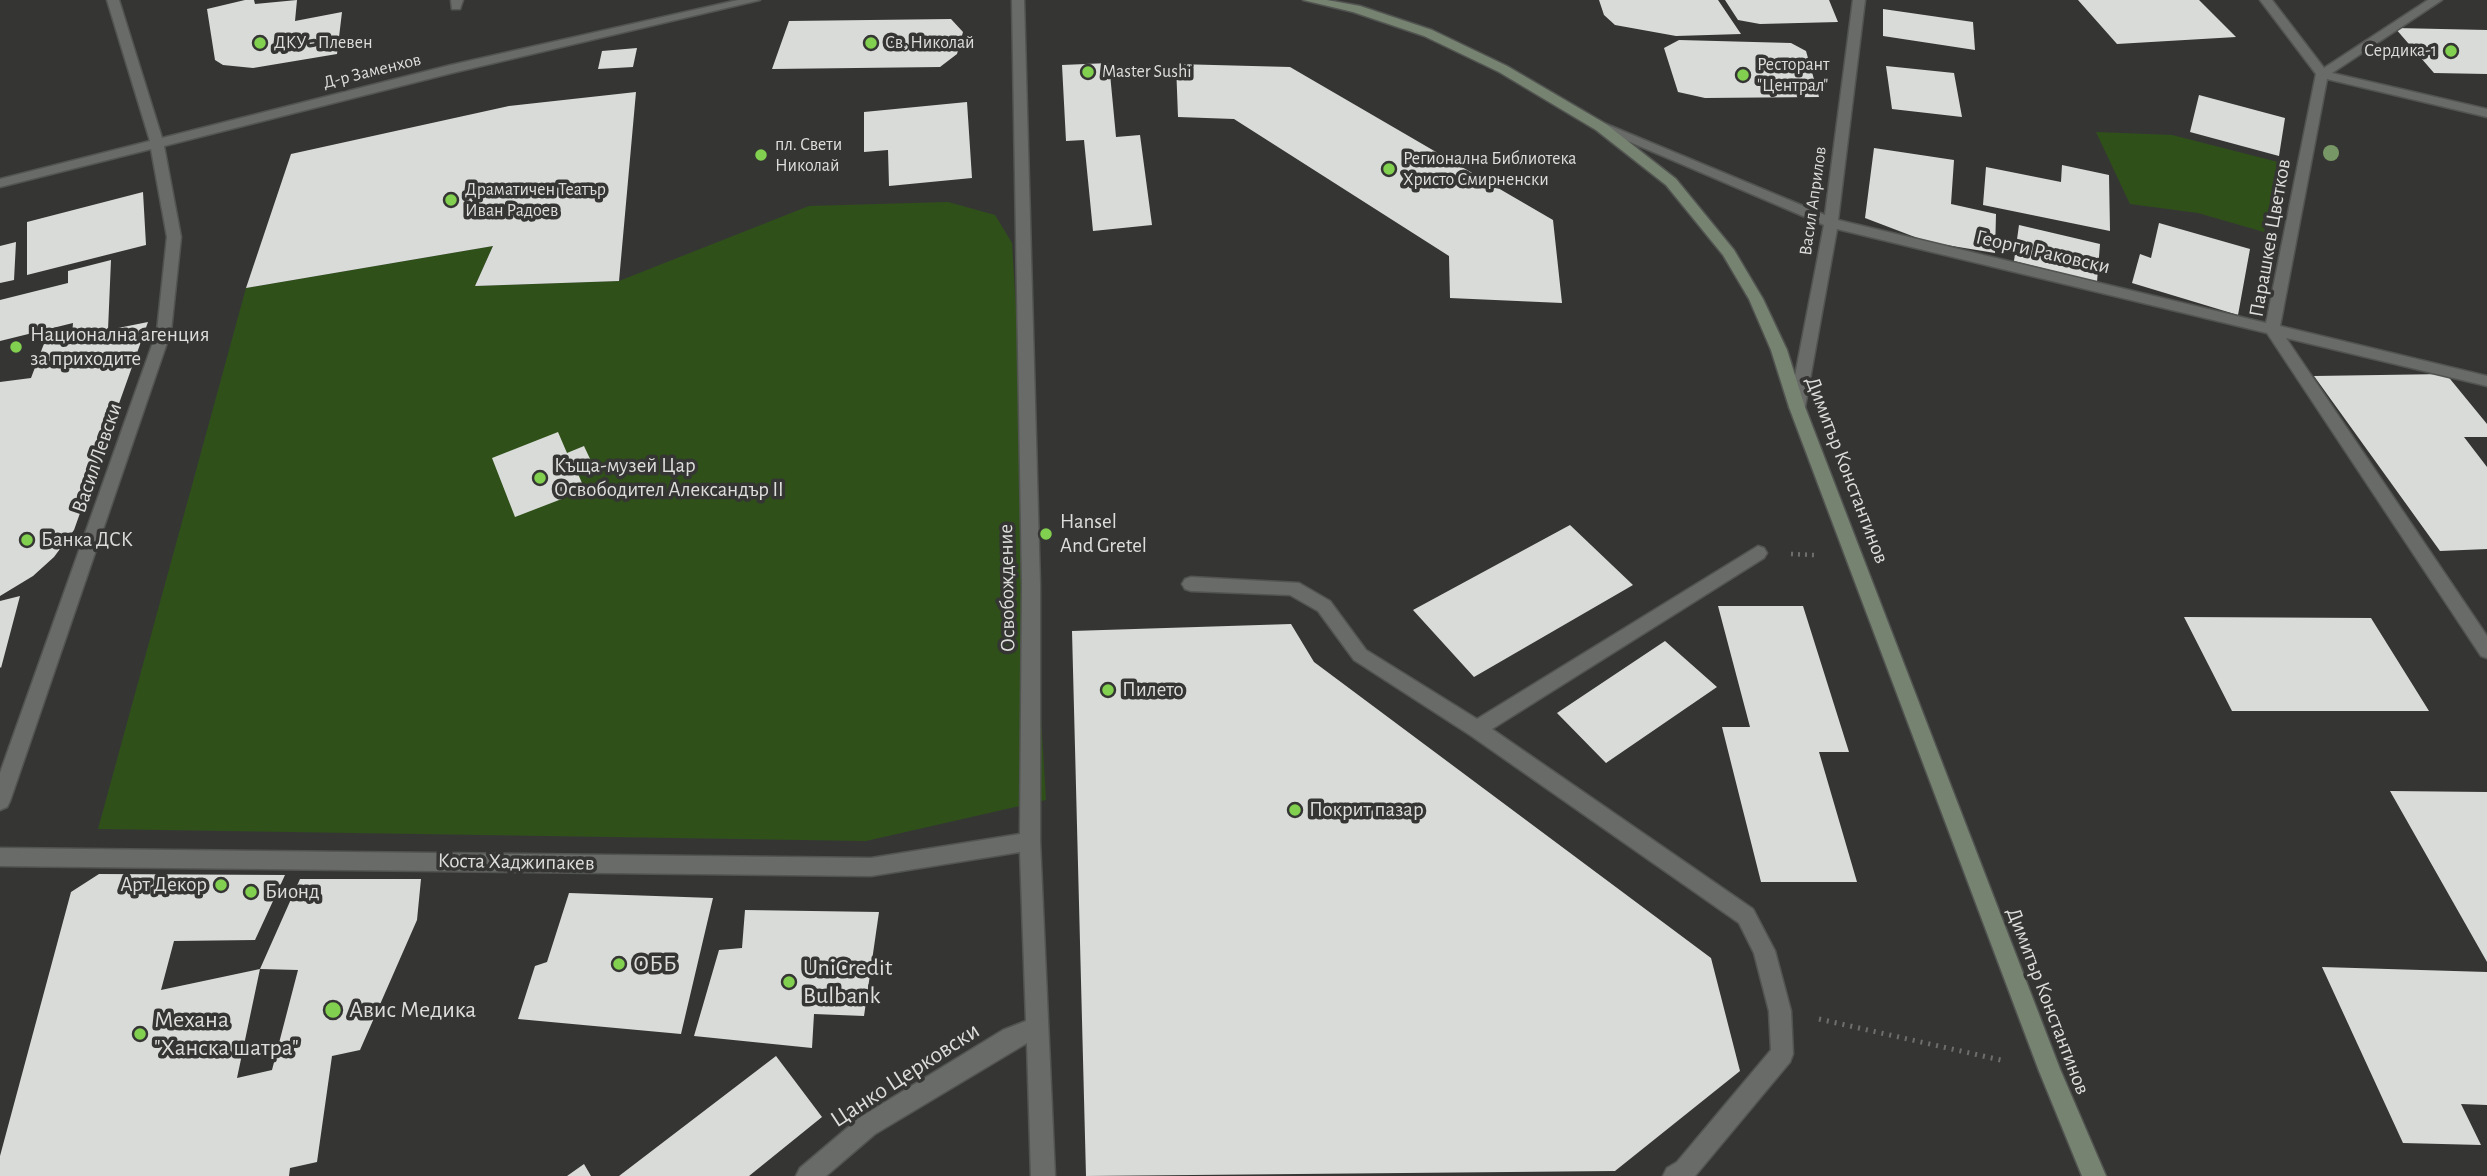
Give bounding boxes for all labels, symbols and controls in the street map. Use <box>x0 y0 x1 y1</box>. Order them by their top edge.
place label: ДКУ - Плевен <box>274 32 373 54</box>
place label: Св. Николай <box>885 32 975 54</box>
marker: ДКУ - Плевен <box>252 35 268 51</box>
marker: Св. Николай <box>863 35 879 51</box>
place label: Сердика-1 <box>2364 40 2437 62</box>
marker: Сердика-1 <box>2443 43 2459 59</box>
street label: Д-р Заменхов <box>321 48 423 94</box>
place label: Ресторант "Централ" <box>1757 54 1829 96</box>
place label: Master Sushi <box>1102 61 1192 83</box>
marker: Master Sushi <box>1080 64 1096 80</box>
marker: Ресторант "Централ" <box>1735 67 1751 83</box>
place label: пл. Свети Николай <box>775 134 842 176</box>
street label: Васил Априлов <box>1795 145 1831 257</box>
marker: пл. Свети Николай <box>753 147 769 163</box>
place label: Регионална Библиотека Христо Смирненски <box>1403 148 1577 190</box>
street label: Парашкев Цветков <box>2244 157 2296 319</box>
marker: Регионална Библиотека Христо Смирненски <box>1381 161 1397 177</box>
place label: Драматичен Театър Иван Радоев <box>465 179 606 222</box>
marker: Драматичен Театър Иван Радоев <box>443 192 459 208</box>
street label: Георги Раковски <box>1973 224 2113 280</box>
place label: Национална агенция за приходите <box>30 322 210 372</box>
marker: Национална агенция за приходите <box>8 339 24 355</box>
street label: Димитър Константинов <box>1800 373 1894 567</box>
street label: Васил Левски <box>66 400 128 516</box>
place label: Къща-музей Цар Освободител Александър II <box>554 453 784 503</box>
marker: Къща-музей Цар Освободител Александър II <box>532 470 548 486</box>
place label: Hansel And Gretel <box>1060 509 1147 559</box>
street label: Освобождение <box>993 524 1021 652</box>
marker: Hansel And Gretel <box>1038 526 1054 542</box>
place label: Банка ДСК <box>41 527 133 553</box>
marker: Банка ДСК <box>19 532 35 548</box>
place label: Пилето <box>1122 677 1184 703</box>
marker: Пилето <box>1100 682 1116 698</box>
place label: Покрит пазар <box>1309 797 1424 823</box>
marker: Покрит пазар <box>1287 802 1303 818</box>
street label: Коста Хаджипакев <box>437 848 595 876</box>
place label: Арт Декор <box>120 872 207 898</box>
marker: Арт Декор <box>213 877 229 893</box>
place label: Бионд <box>265 879 320 905</box>
marker: Бионд <box>243 884 259 900</box>
street label: Димитър Константинов <box>2001 904 2095 1098</box>
place label: ОББ <box>633 950 677 978</box>
place label: UniCredit Bulbank <box>803 954 892 1010</box>
marker: ОББ <box>611 956 627 972</box>
marker: UniCredit Bulbank <box>781 974 797 990</box>
place label: Авис Медика <box>349 996 476 1024</box>
marker: Авис Медика <box>323 1000 343 1020</box>
place label: Механа "Ханска шатра" <box>154 1006 299 1062</box>
street label: Цанко Церковски <box>825 1016 985 1134</box>
marker: Механа "Ханска шатра" <box>132 1026 148 1042</box>

